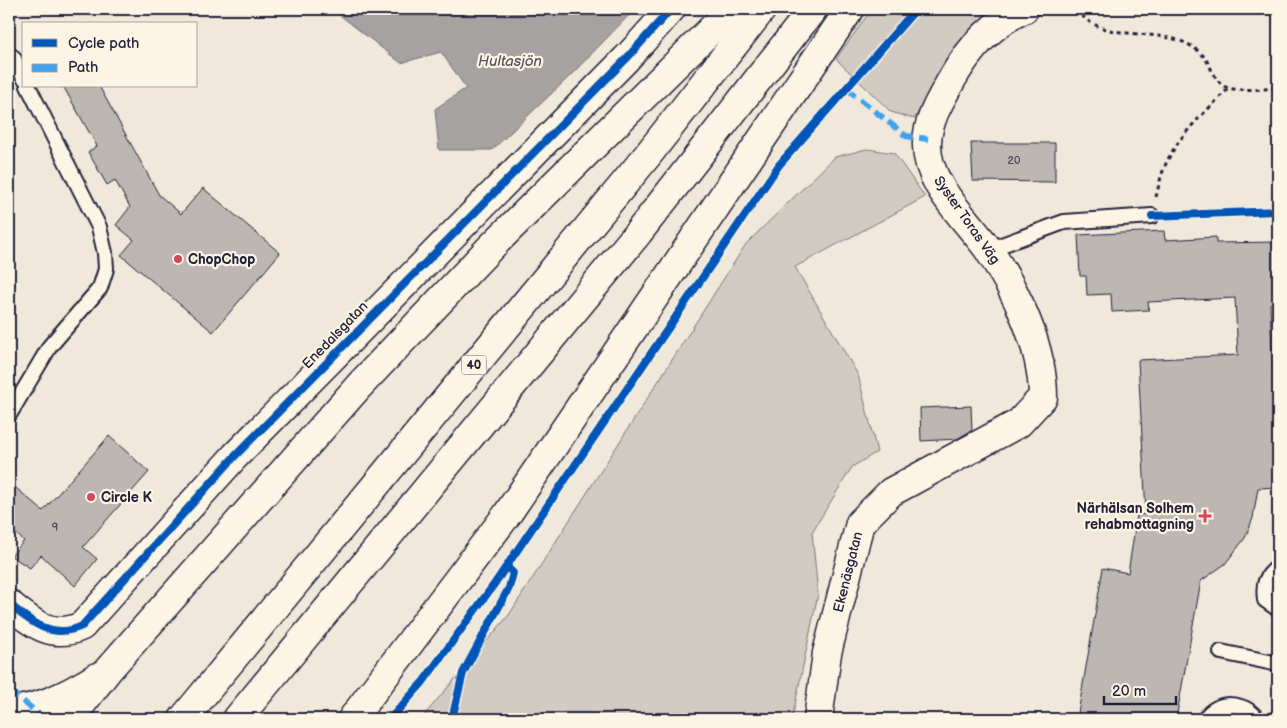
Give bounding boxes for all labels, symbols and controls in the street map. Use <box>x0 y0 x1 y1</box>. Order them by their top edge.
legend <box>22 22 198 88</box>
text: Cycle path <box>68 34 139 53</box>
water label: Hultasjön <box>478 52 542 71</box>
text: Path <box>68 58 98 77</box>
house number: 20 <box>1008 154 1021 167</box>
street label: Syster Toras Väg <box>930 173 1004 267</box>
place label: ChopChop <box>188 251 255 268</box>
marker: ChopChop <box>172 253 184 265</box>
street label: Enedalsgatan <box>299 298 371 372</box>
road number: 40 <box>462 356 486 374</box>
place label: Circle K <box>101 489 153 506</box>
marker: Circle K <box>85 491 97 503</box>
place label: Närhälsan Solhem rehabmottagning <box>1077 500 1194 533</box>
marker: Närhälsan Solhem rehabmottagning <box>1198 509 1212 523</box>
house number: 9 <box>52 521 58 534</box>
street label: Ekenäsgatan <box>830 530 866 614</box>
scale bar <box>1104 673 1177 705</box>
text: 20 m <box>1112 682 1146 701</box>

